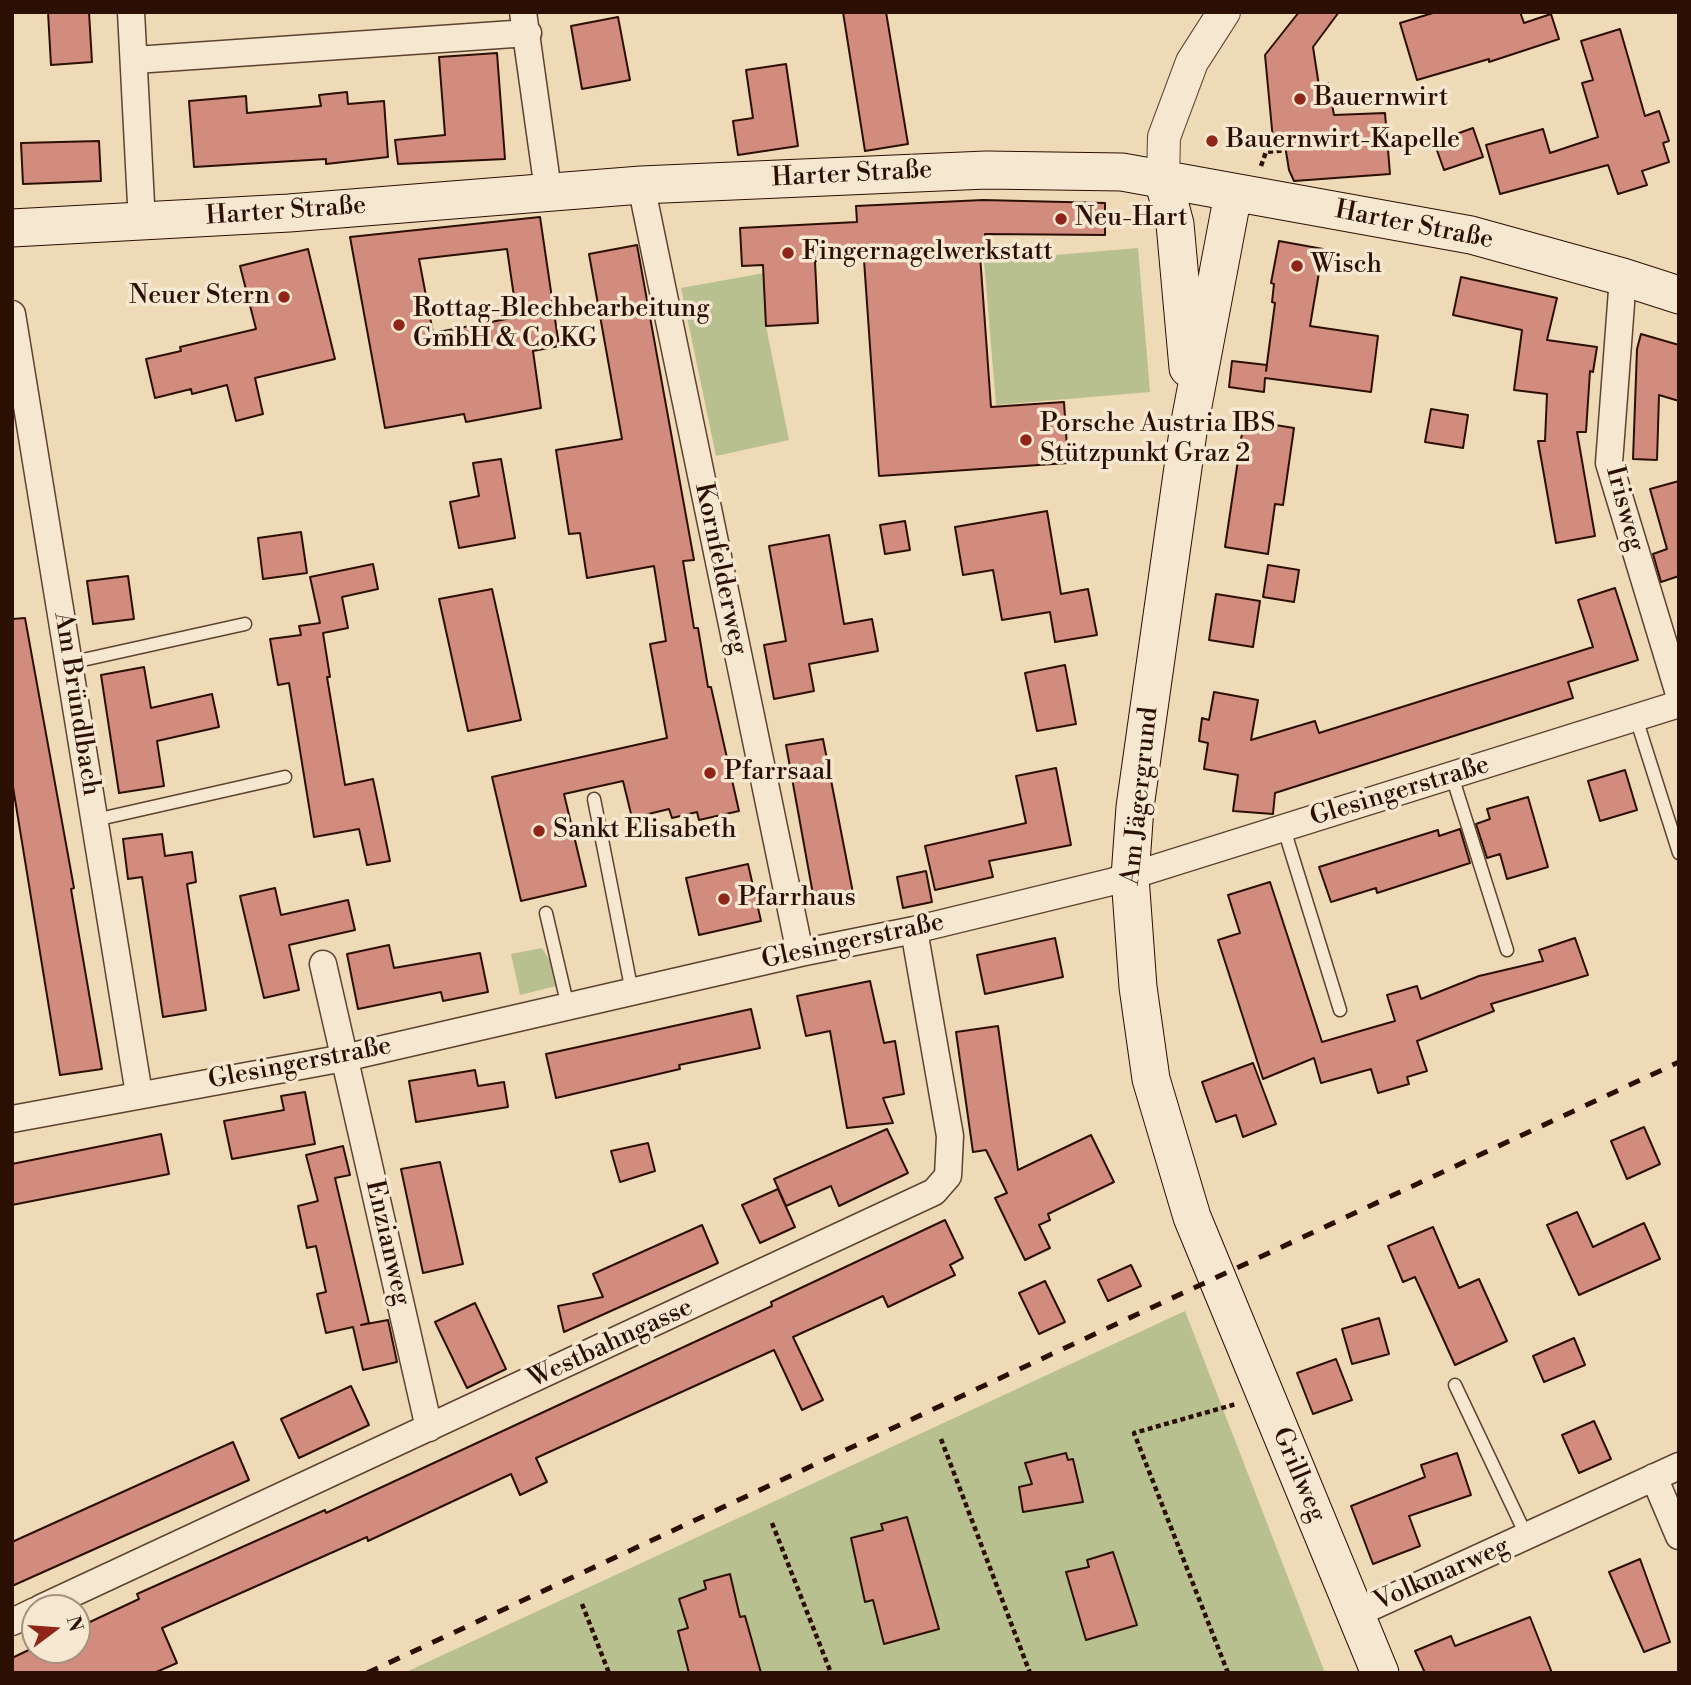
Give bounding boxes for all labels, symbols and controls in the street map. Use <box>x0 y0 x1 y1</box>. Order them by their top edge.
place label: Bauernwirt <box>1314 83 1448 115</box>
marker: Bauernwirt <box>1292 91 1308 107</box>
place label: Bauernwirt-Kapelle <box>1226 125 1460 157</box>
marker: Bauernwirt-Kapelle <box>1204 133 1220 149</box>
street label: Harter Straße <box>771 155 933 195</box>
street label: Harter Straße <box>205 191 367 233</box>
street label: Harter Straße <box>1332 195 1496 257</box>
place label: Neu-Hart <box>1075 203 1187 235</box>
marker: Neu-Hart <box>1053 211 1069 227</box>
place label: Fingernagelwerkstatt <box>802 237 1053 269</box>
marker: Fingernagelwerkstatt <box>780 245 796 261</box>
place label: Wisch <box>1311 250 1382 282</box>
marker: Wisch <box>1289 258 1305 274</box>
place label: Neuer Stern <box>129 281 270 313</box>
marker: Neuer Stern <box>276 289 292 305</box>
place label: Rottag-Blechbearbeitung GmbH & Co KG <box>413 294 710 356</box>
marker: Rottag-Blechbearbeitung GmbH & Co KG <box>391 317 407 333</box>
place label: Porsche Austria IBS Stützpunkt Graz 2 <box>1040 409 1275 471</box>
marker: Porsche Austria IBS Stützpunkt Graz 2 <box>1018 432 1034 448</box>
street label: Irisweg <box>1598 463 1650 555</box>
street label: Kornfelderweg <box>687 480 753 658</box>
street label: Am Bründlbach <box>46 610 106 798</box>
street label: Am Jägergrund <box>1116 706 1166 886</box>
street label: Glesingerstraße <box>1307 750 1493 834</box>
place label: Pfarrsaal <box>724 757 833 789</box>
marker: Pfarrsaal <box>702 765 718 781</box>
place label: Sankt Elisabeth <box>553 815 736 847</box>
marker: Sankt Elisabeth <box>531 823 547 839</box>
place label: Pfarrhaus <box>738 883 856 915</box>
marker: Pfarrhaus <box>716 891 732 907</box>
street label: Glesingerstraße <box>759 907 947 977</box>
street label: Glesingerstraße <box>206 1031 394 1097</box>
street label: Enzianweg <box>357 1177 417 1309</box>
street label: Westbahngasse <box>524 1292 698 1396</box>
street label: Grillweg <box>1264 1423 1332 1527</box>
street label: Volkmarweg <box>1370 1531 1514 1619</box>
north arrow <box>21 1594 91 1664</box>
text: N <box>61 1613 88 1634</box>

